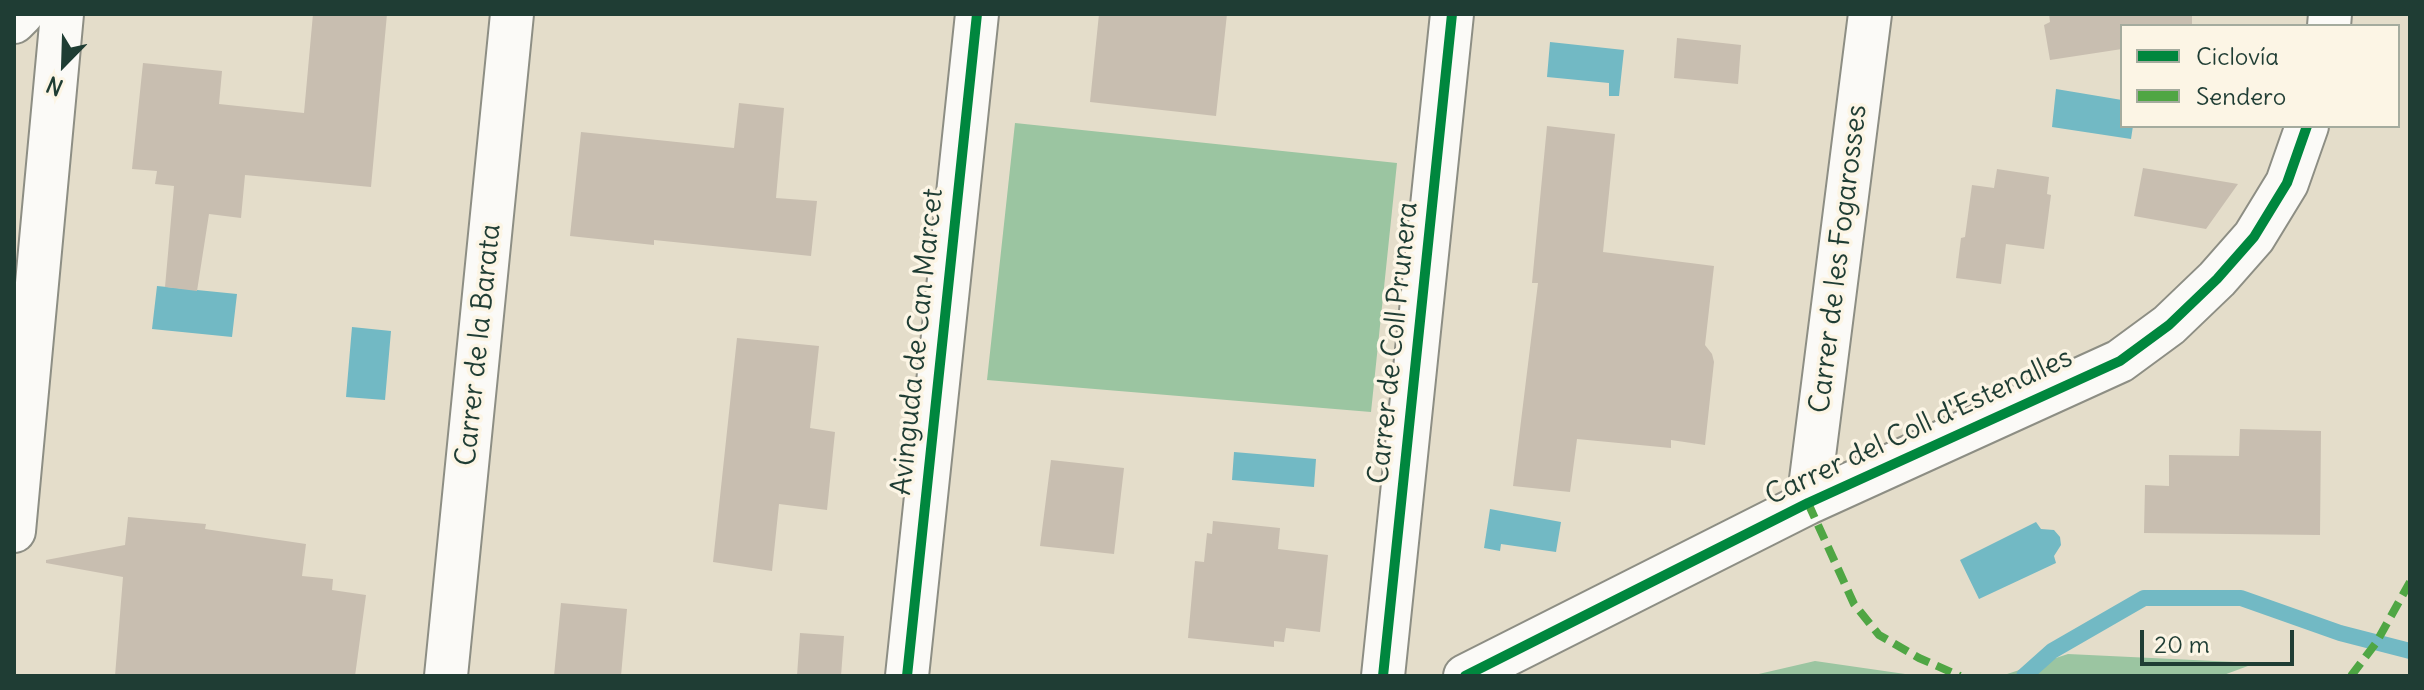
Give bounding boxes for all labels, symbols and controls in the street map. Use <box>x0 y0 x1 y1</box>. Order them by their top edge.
north arrow <box>24 24 104 104</box>
legend <box>2120 24 2400 128</box>
text: Ciclovía <box>2196 41 2279 71</box>
text: N <box>42 70 67 102</box>
text: Sendero <box>2196 81 2286 111</box>
street label: Carrer de les Fogarosses <box>1803 103 1875 415</box>
street label: Avinguda de Can Marcet <box>885 187 951 497</box>
street label: Carrer de Coll Prunera <box>1362 200 1426 486</box>
street label: Carrer de la Barata <box>450 222 508 468</box>
street label: Carrer del Coll d'Estenalles <box>1760 341 2078 513</box>
scale bar <box>2144 614 2298 664</box>
text: 20 m <box>2154 629 2210 659</box>

